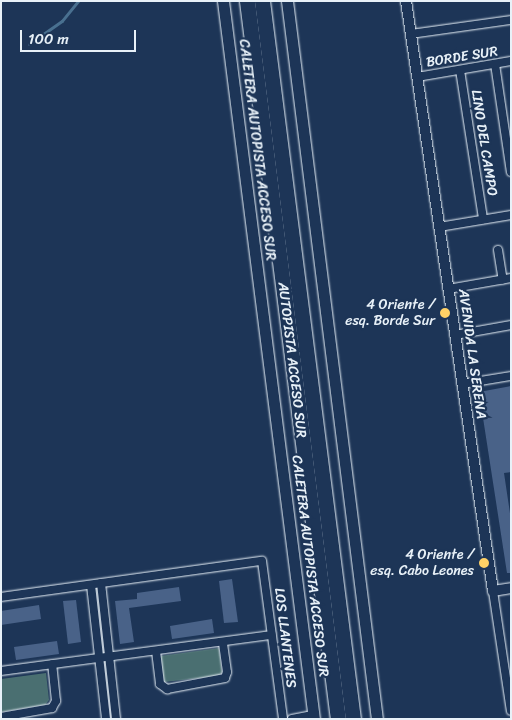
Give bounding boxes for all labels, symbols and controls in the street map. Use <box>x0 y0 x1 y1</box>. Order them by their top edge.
scale bar <box>22 20 139 52</box>
text: 100 m <box>28 26 69 52</box>
street label: CALETERA AUTOPISTA ACCESO SUR <box>235 37 279 263</box>
street label: BORDE SUR <box>425 43 499 71</box>
street label: LINO DEL CAMPO <box>467 88 501 198</box>
street label: AUTOPISTA ACCESO SUR <box>274 281 310 439</box>
street label: AVENIDA LA SERENA <box>455 288 489 420</box>
place label: 4 Oriente / esq. Borde Sur <box>345 297 435 330</box>
marker: 4 Oriente / esq. Borde Sur <box>439 307 451 319</box>
street label: CALETERA AUTOPISTA ACCESO SUR <box>288 453 332 679</box>
place label: 4 Oriente / esq. Cabo Leones <box>370 547 474 580</box>
marker: 4 Oriente / esq. Cabo Leones <box>478 557 490 569</box>
street label: LOS LLANTENES <box>271 587 299 689</box>

